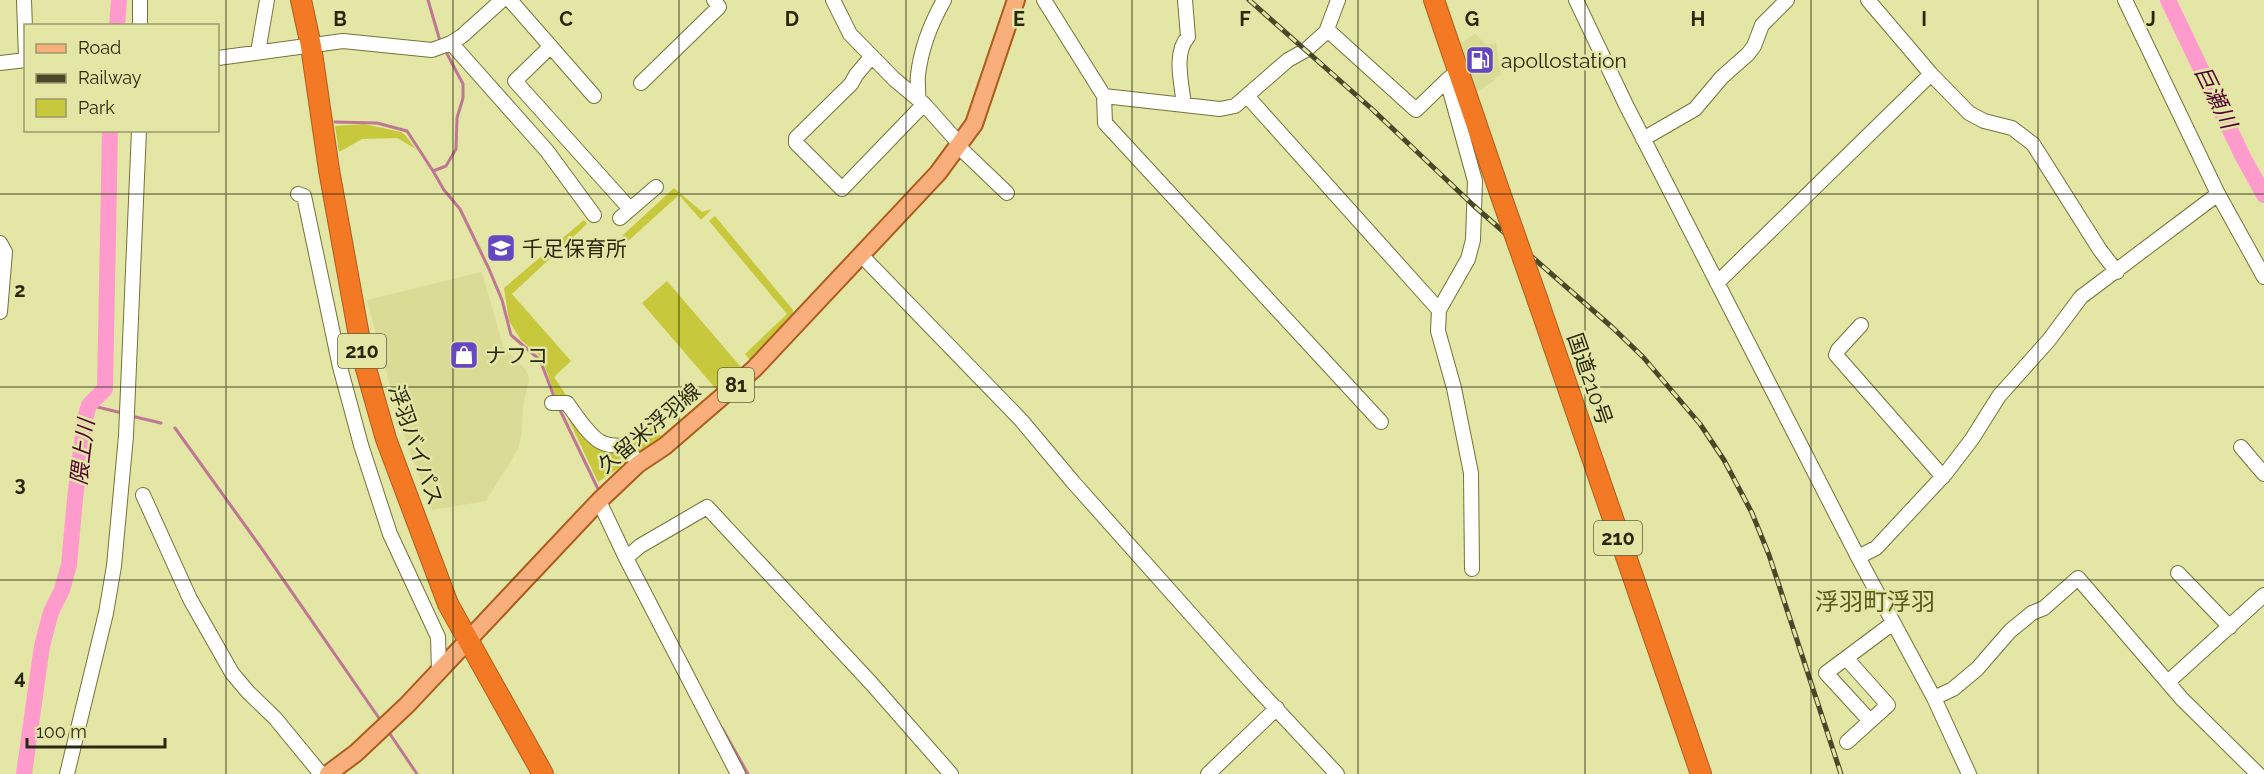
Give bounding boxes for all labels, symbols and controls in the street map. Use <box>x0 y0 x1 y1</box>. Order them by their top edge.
text: B <box>333 7 347 31</box>
text: C <box>559 7 573 31</box>
text: D <box>785 7 799 31</box>
text: E <box>1013 7 1025 31</box>
text: F <box>1239 7 1251 31</box>
text: G <box>1465 7 1479 31</box>
text: H <box>1691 7 1705 31</box>
text: I <box>1921 7 1927 31</box>
text: J <box>2146 7 2156 31</box>
legend <box>24 24 219 132</box>
text: Road <box>78 37 121 58</box>
fuel station icon: apollostation <box>1464 44 1496 76</box>
place label: apollostation <box>1501 48 1627 73</box>
water label: 巨瀬川 <box>2190 62 2243 134</box>
text: Railway <box>78 67 142 88</box>
text: Park <box>78 97 115 118</box>
school or university icon: 千足保育所 <box>485 232 517 264</box>
place label: 千足保育所 <box>522 236 627 261</box>
text: 2 <box>14 278 26 302</box>
street label: 国道210号 <box>1563 330 1617 428</box>
road number: 210 <box>338 334 386 368</box>
shop icon: ナフコ <box>448 339 480 371</box>
place label: ナフコ <box>485 343 548 368</box>
road number: 81 <box>718 368 754 402</box>
street label: 久留米浮羽線 <box>593 378 705 478</box>
street label: 浮羽バイパス <box>384 382 448 508</box>
water label: 隈上川 <box>65 416 99 486</box>
text: 3 <box>14 472 26 496</box>
road number: 210 <box>1594 521 1642 555</box>
district label: 浮羽町浮羽 <box>1815 587 1935 616</box>
text: 4 <box>14 665 26 689</box>
scale bar <box>27 711 165 749</box>
text: 100 m <box>36 721 87 742</box>

